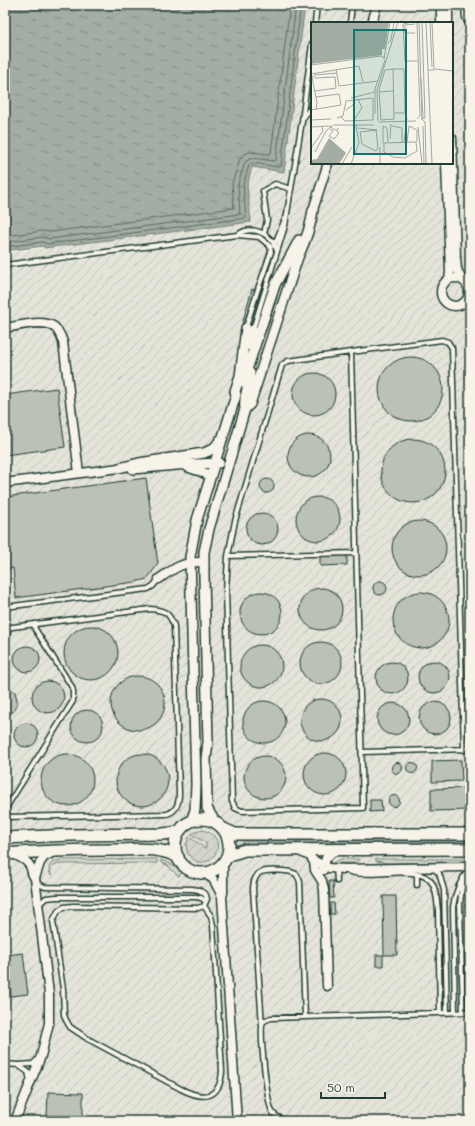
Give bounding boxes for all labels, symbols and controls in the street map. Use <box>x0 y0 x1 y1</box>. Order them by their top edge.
inset map <box>311 22 453 164</box>
scale bar <box>321 1074 385 1100</box>
text: 50 m <box>327 1079 355 1095</box>

